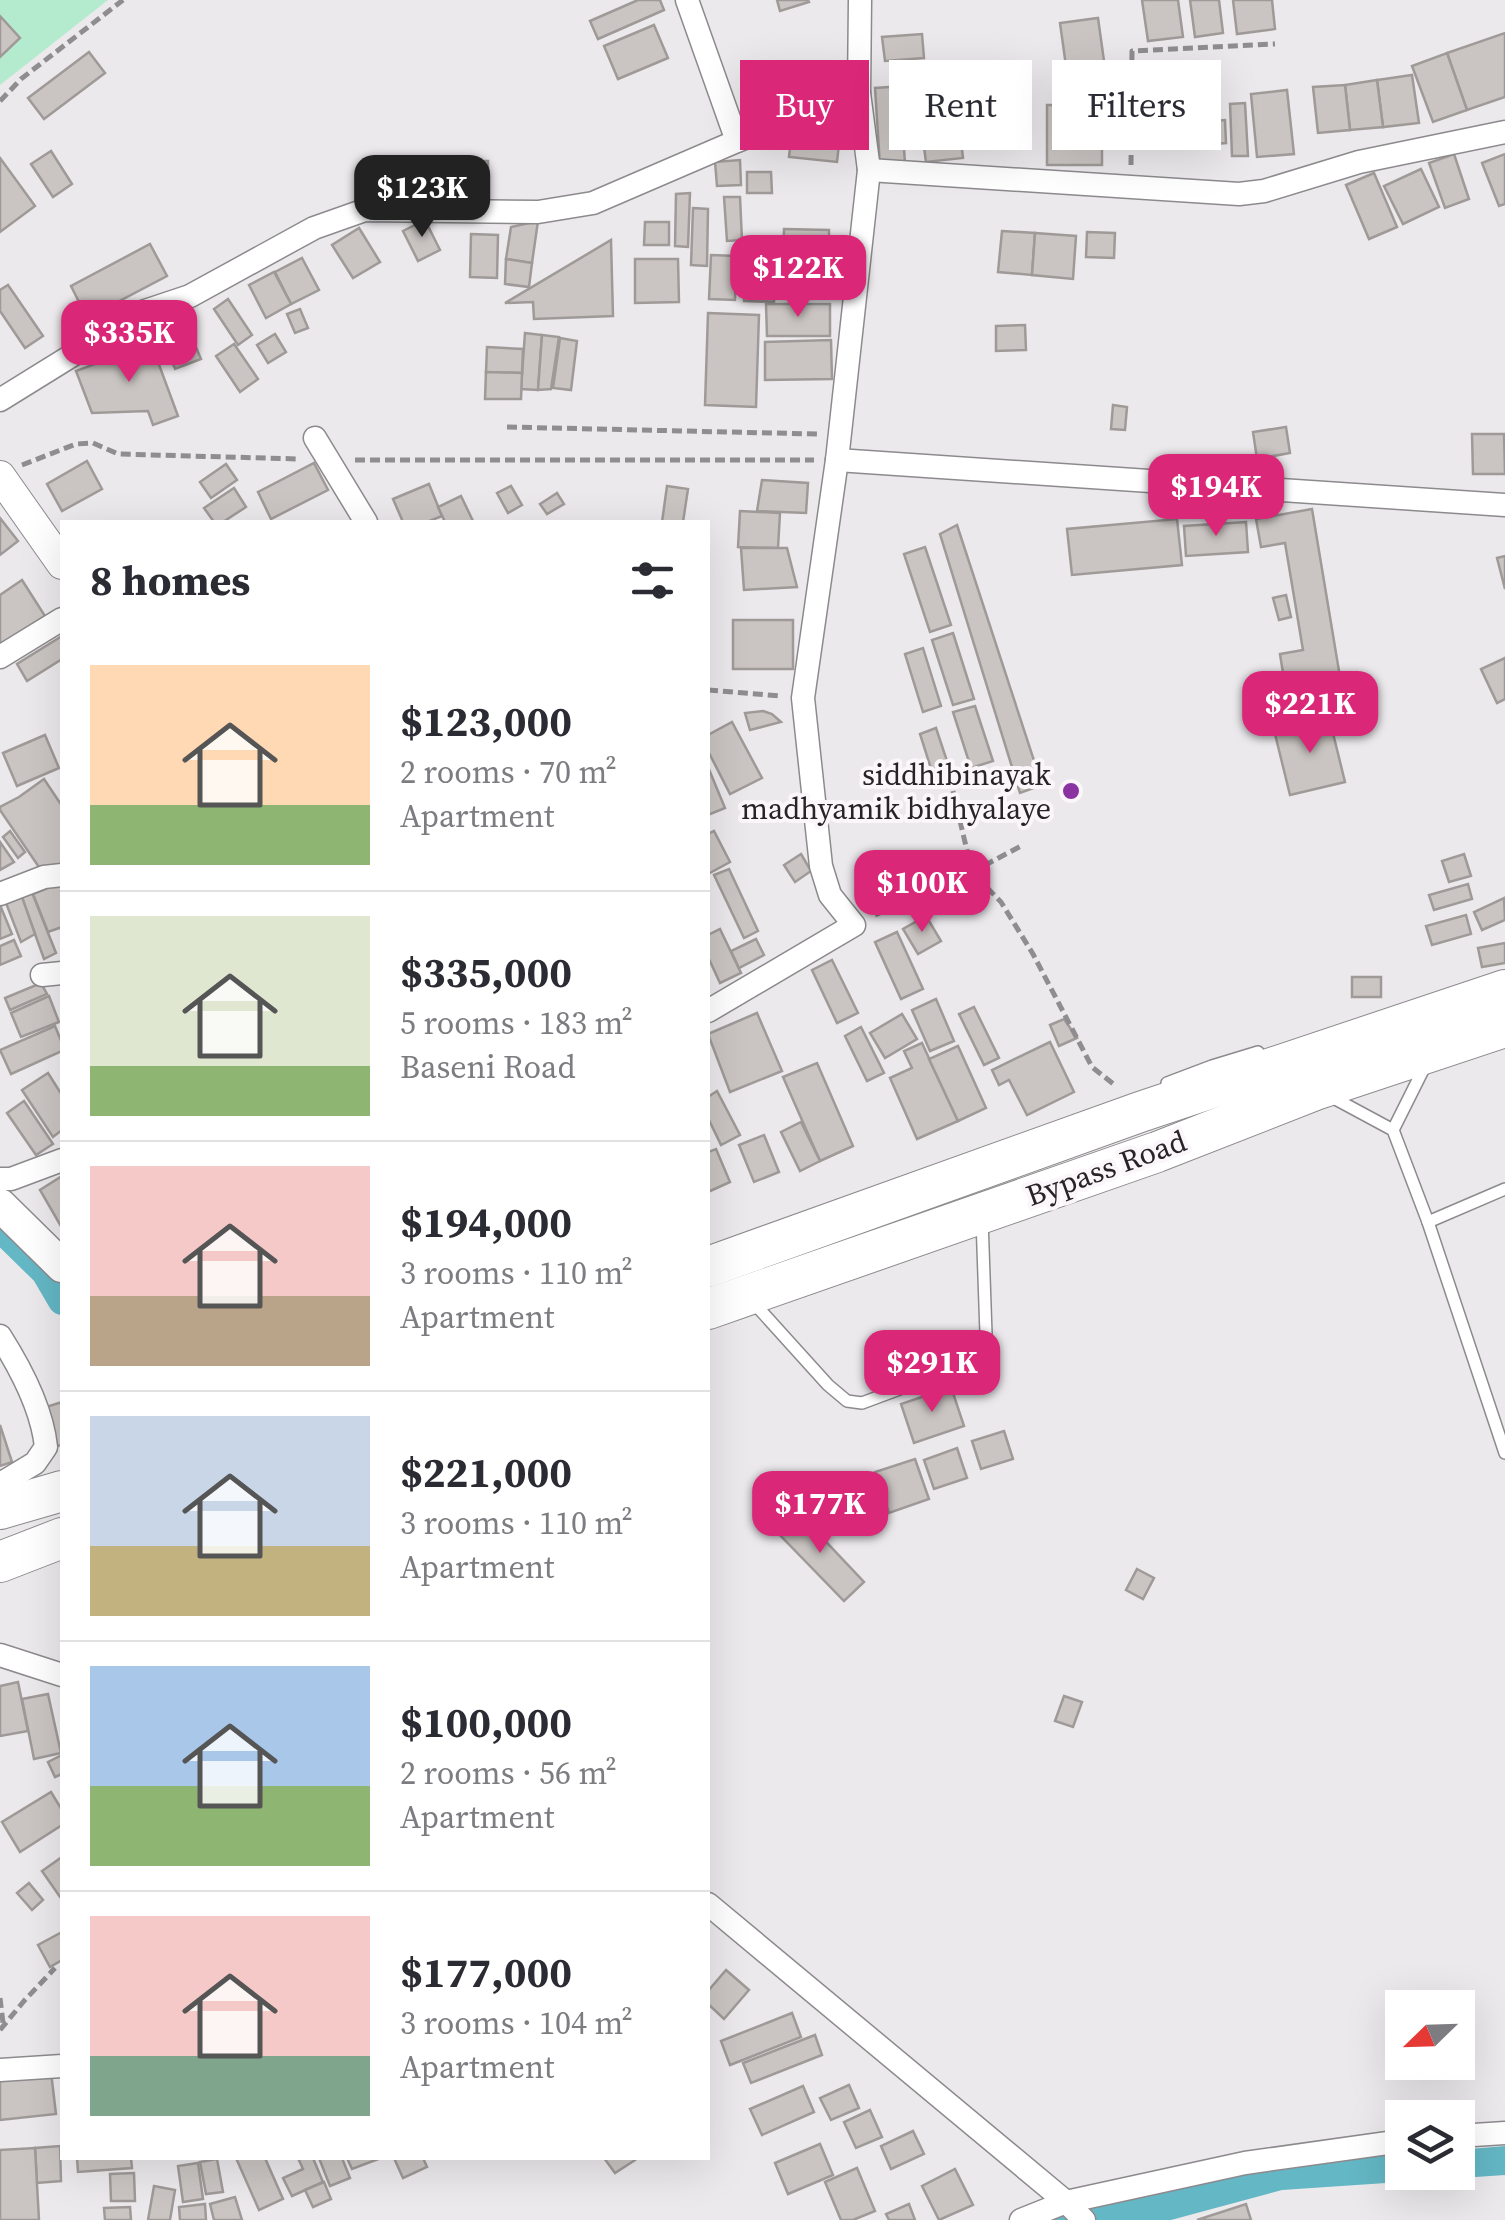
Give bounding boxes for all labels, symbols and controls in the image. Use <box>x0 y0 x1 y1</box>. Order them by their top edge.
chip: Buy <box>740 60 869 150</box>
chip: Rent <box>889 60 1032 150</box>
chip: Filters <box>1052 60 1221 150</box>
pin: $123K <box>352 155 492 240</box>
text: $123K <box>376 165 468 209</box>
pin: $122K <box>728 235 868 320</box>
text: $122K <box>752 245 844 289</box>
pin: $335K <box>59 300 199 385</box>
text: $335K <box>83 310 175 354</box>
pin: $194K <box>1146 454 1286 539</box>
text: $194K <box>1170 464 1262 508</box>
text: 8 homes <box>90 551 250 609</box>
icon: filters <box>625 553 680 608</box>
pin: $221K <box>1240 671 1380 756</box>
text: $221K <box>1264 681 1356 725</box>
text: $123,000 <box>400 692 572 750</box>
icon: home <box>170 705 290 825</box>
text: 2 rooms · 70 m² <box>400 750 617 794</box>
place label: siddhibinayak madhyamik bidhyalaye <box>741 754 1052 829</box>
marker: siddhibinayak madhyamik bidhyalaye <box>1060 780 1082 802</box>
text: Apartment <box>400 794 554 838</box>
pin: $100K <box>852 850 992 935</box>
text: $100K <box>876 860 968 904</box>
text: $335,000 <box>400 943 572 1001</box>
icon: home <box>170 956 290 1076</box>
text: 5 rooms · 183 m² <box>400 1001 633 1045</box>
text: Baseni Road <box>400 1045 576 1089</box>
street label: Bypass Road <box>1020 1120 1192 1216</box>
text: $194,000 <box>400 1193 572 1251</box>
icon: home <box>170 1206 290 1326</box>
text: 3 rooms · 110 m² <box>400 1251 633 1295</box>
text: Apartment <box>400 1295 554 1339</box>
pin: $291K <box>862 1330 1002 1415</box>
text: $291K <box>886 1340 978 1384</box>
text: $221,000 <box>400 1443 572 1501</box>
icon: home <box>170 1456 290 1576</box>
pin: $177K <box>750 1471 890 1556</box>
text: $177K <box>774 1481 866 1525</box>
text: 3 rooms · 110 m² <box>400 1501 633 1545</box>
text: Apartment <box>400 1545 554 1589</box>
text: $100,000 <box>400 1693 572 1751</box>
icon: home <box>170 1706 290 1826</box>
text: 2 rooms · 56 m² <box>400 1751 617 1795</box>
text: Apartment <box>400 1795 554 1839</box>
text: $177,000 <box>400 1943 572 2001</box>
icon: home <box>170 1956 290 2076</box>
north arrow <box>1385 1990 1475 2080</box>
map controls <box>1385 1990 1475 2190</box>
text: 3 rooms · 104 m² <box>400 2001 633 2045</box>
text: Apartment <box>400 2045 554 2089</box>
button: layers <box>1385 2100 1475 2190</box>

